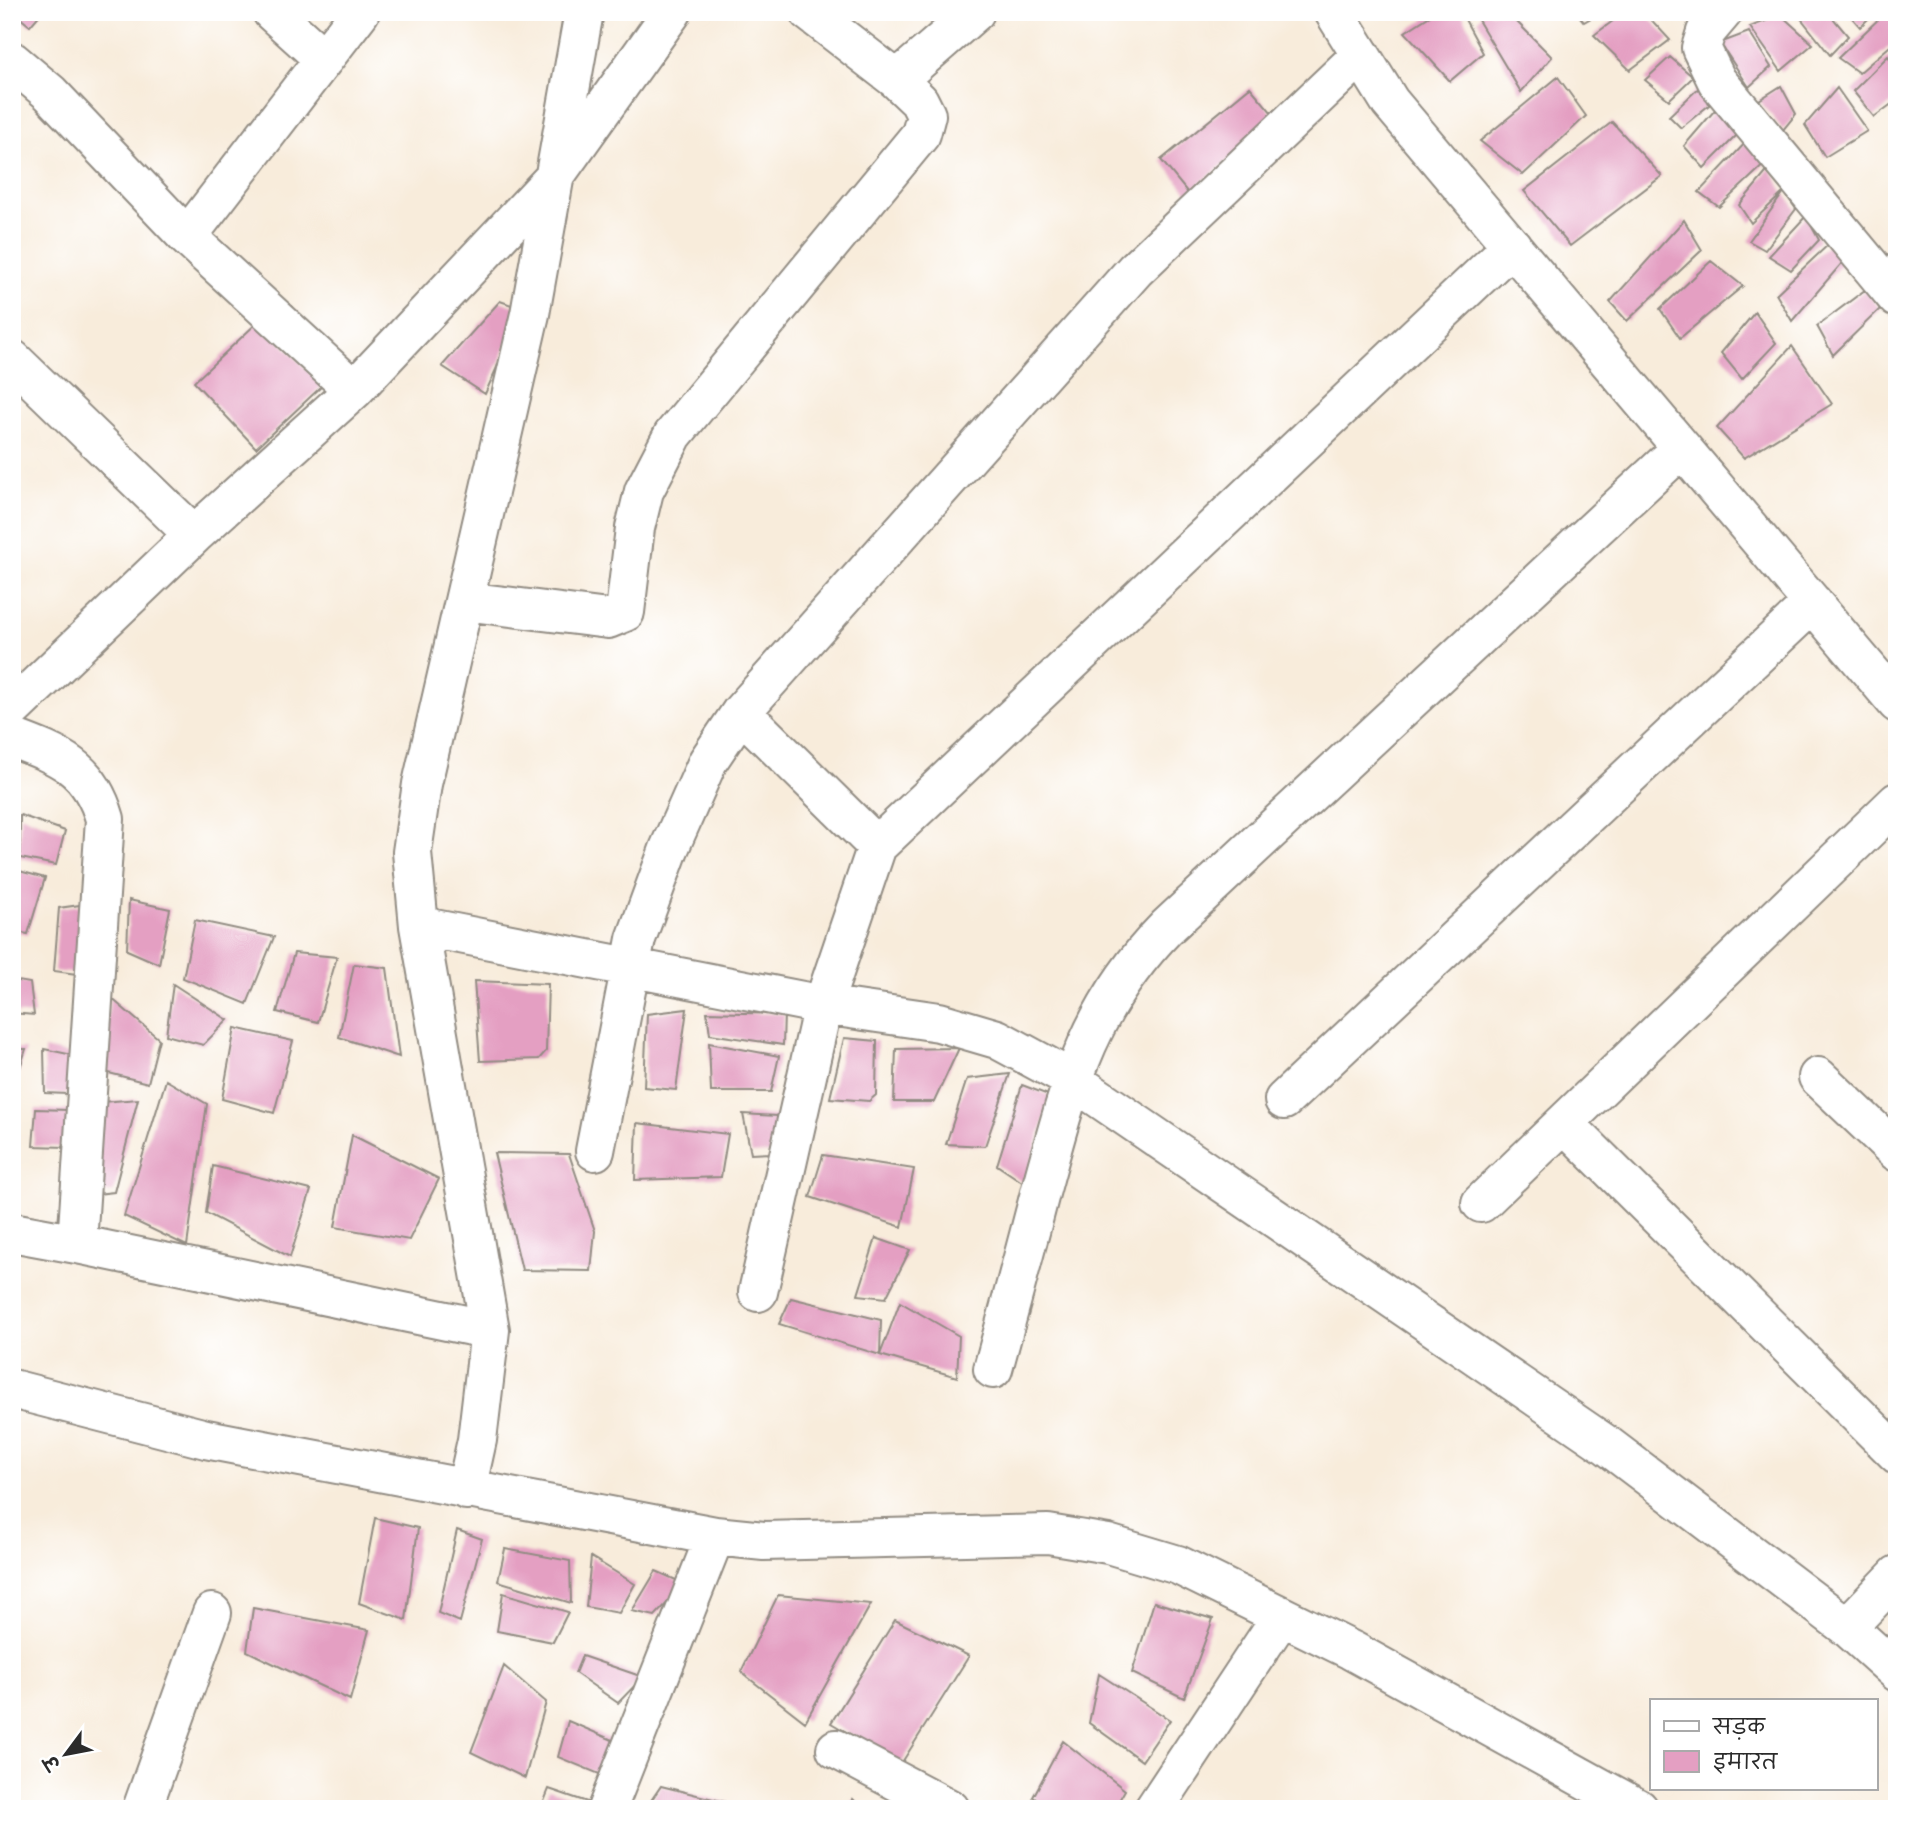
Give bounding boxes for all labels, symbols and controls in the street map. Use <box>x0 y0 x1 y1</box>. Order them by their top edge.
legend <box>1650 1699 1878 1790</box>
text: सड़क <box>1712 1714 1766 1742</box>
north arrow <box>32 1720 102 1790</box>
text: उ <box>38 1748 68 1776</box>
text: इमारत <box>1713 1749 1779 1777</box>

